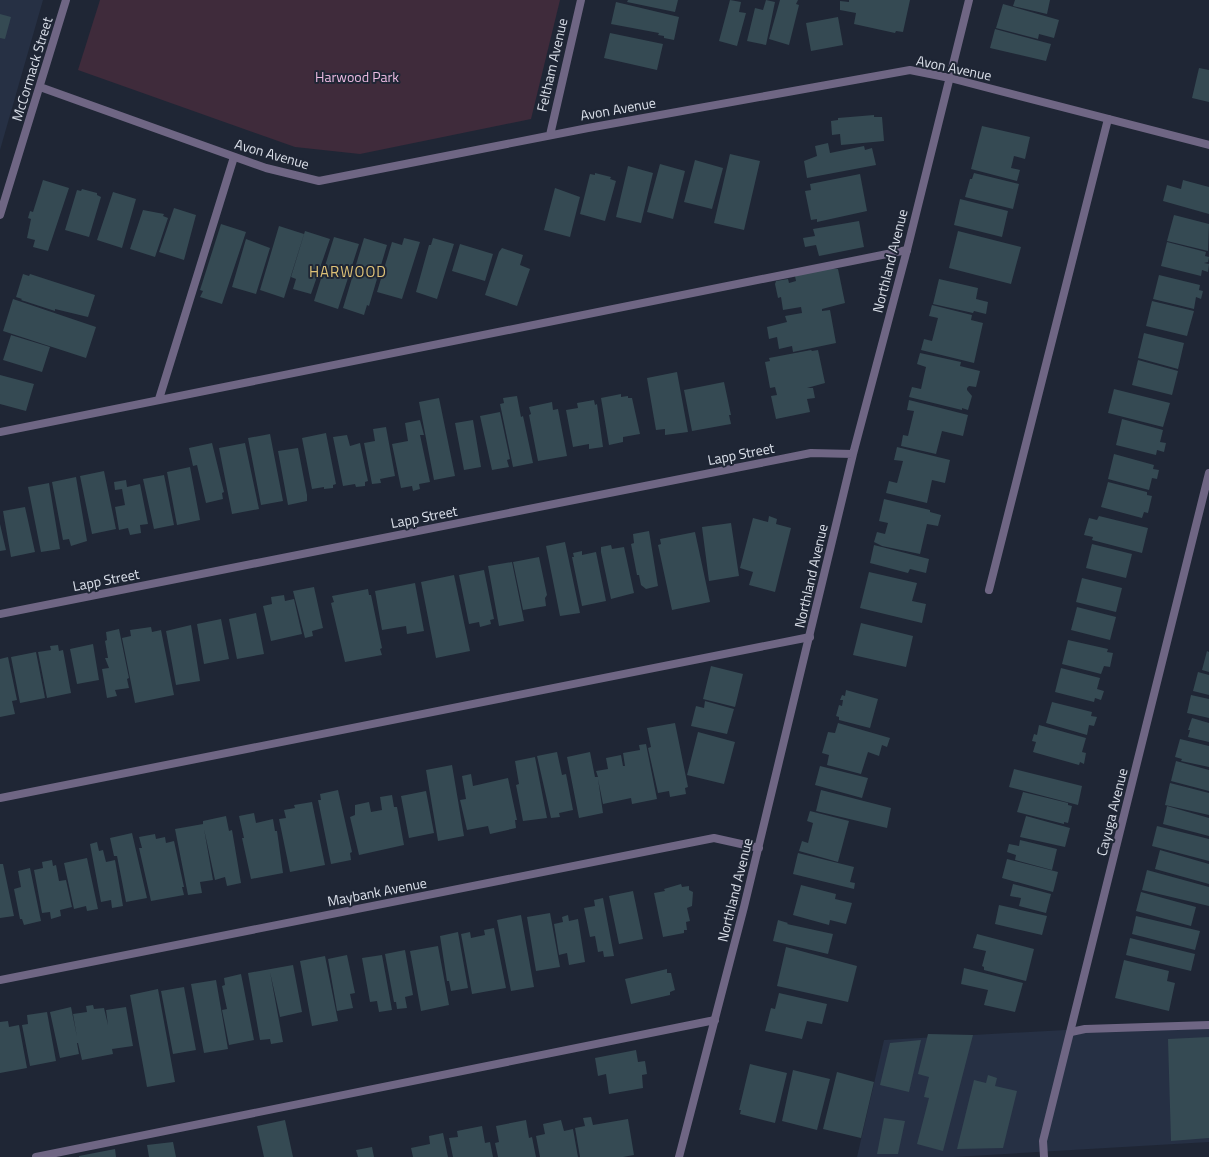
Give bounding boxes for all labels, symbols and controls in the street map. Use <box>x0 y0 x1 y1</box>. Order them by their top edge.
street label: McCormack Street <box>6 14 57 124</box>
street label: Feltham Avenue <box>531 16 572 114</box>
street label: Avon Avenue <box>915 49 994 86</box>
park label: Harwood Park <box>315 66 399 87</box>
street label: Avon Avenue <box>578 92 657 125</box>
street label: Avon Avenue <box>232 133 312 174</box>
street label: Northland Avenue <box>866 207 913 315</box>
district label: HARWOOD <box>309 260 387 283</box>
street label: Lapp Street <box>706 437 776 470</box>
street label: Lapp Street <box>389 500 459 533</box>
street label: Northland Avenue <box>788 522 833 630</box>
street label: Lapp Street <box>71 563 141 596</box>
street label: Cayuga Avenue <box>1090 766 1133 858</box>
street label: Northland Avenue <box>711 836 758 944</box>
street label: Maybank Avenue <box>325 872 428 911</box>

